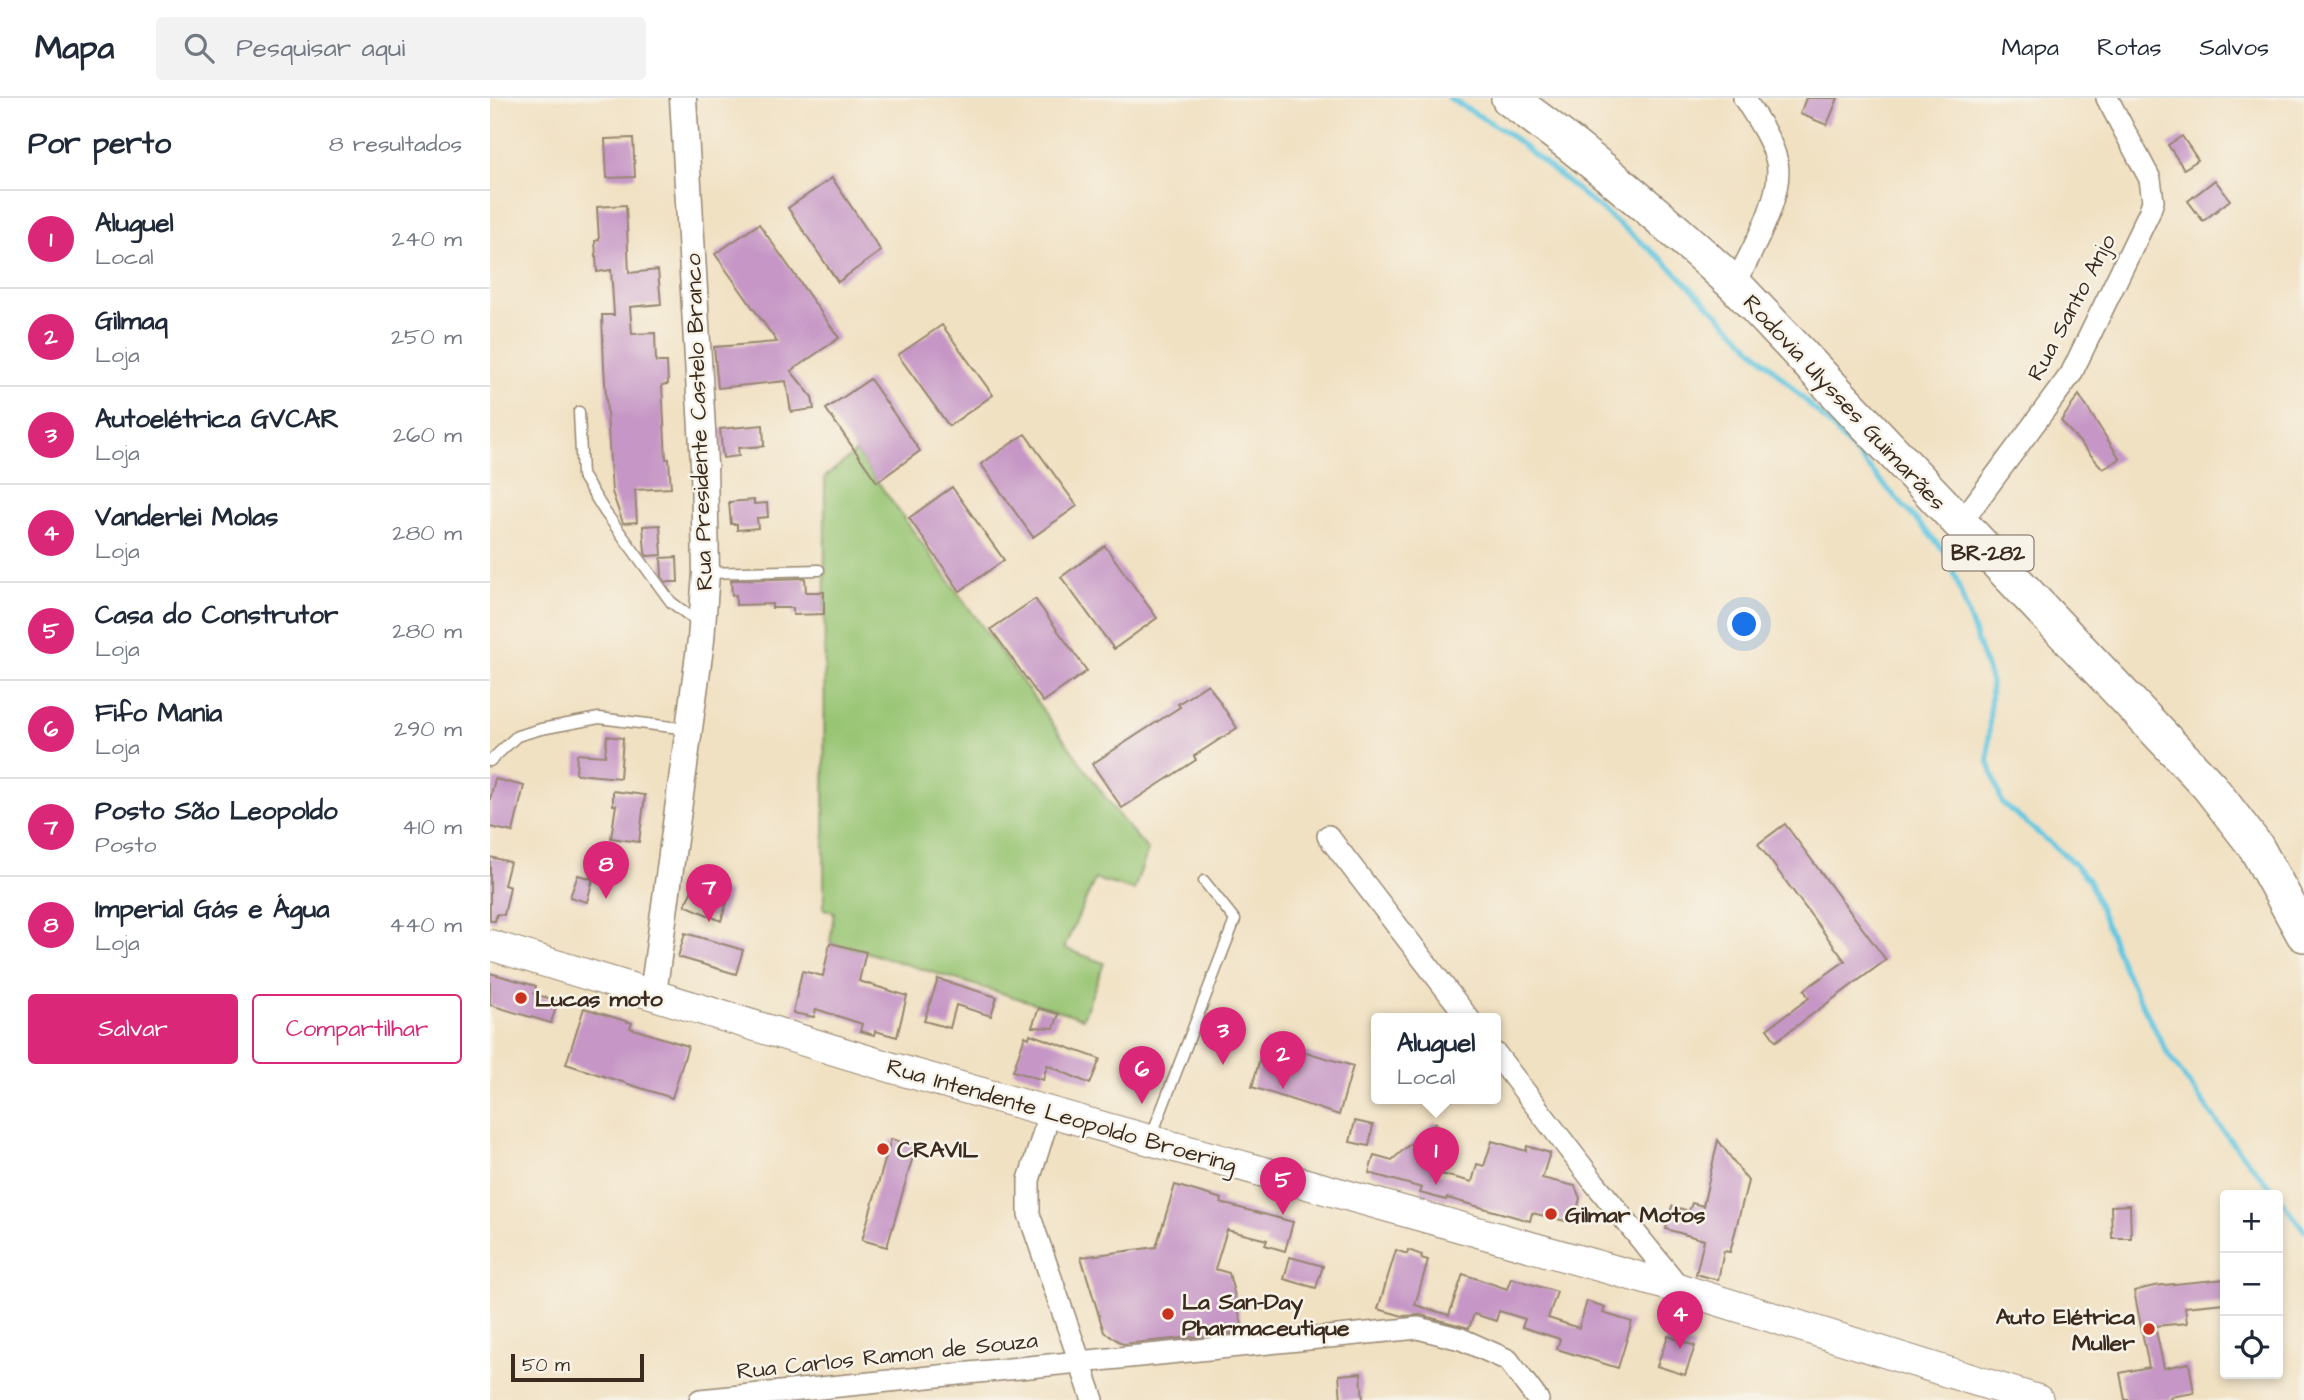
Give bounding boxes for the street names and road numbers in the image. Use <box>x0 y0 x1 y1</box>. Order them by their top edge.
street label: Rua Santo Anjo <box>2020 229 2124 386</box>
street label: Rua Presidente Castelo Branco <box>677 253 721 591</box>
street label: Rodovia Ulysses Guimarães <box>1735 288 1953 518</box>
road number: BR-282 <box>1942 536 2034 570</box>
street label: Rua Intendente Leopoldo Broering <box>883 1051 1240 1182</box>
street label: Rua Carlos Ramon de Souza <box>735 1324 1040 1388</box>

